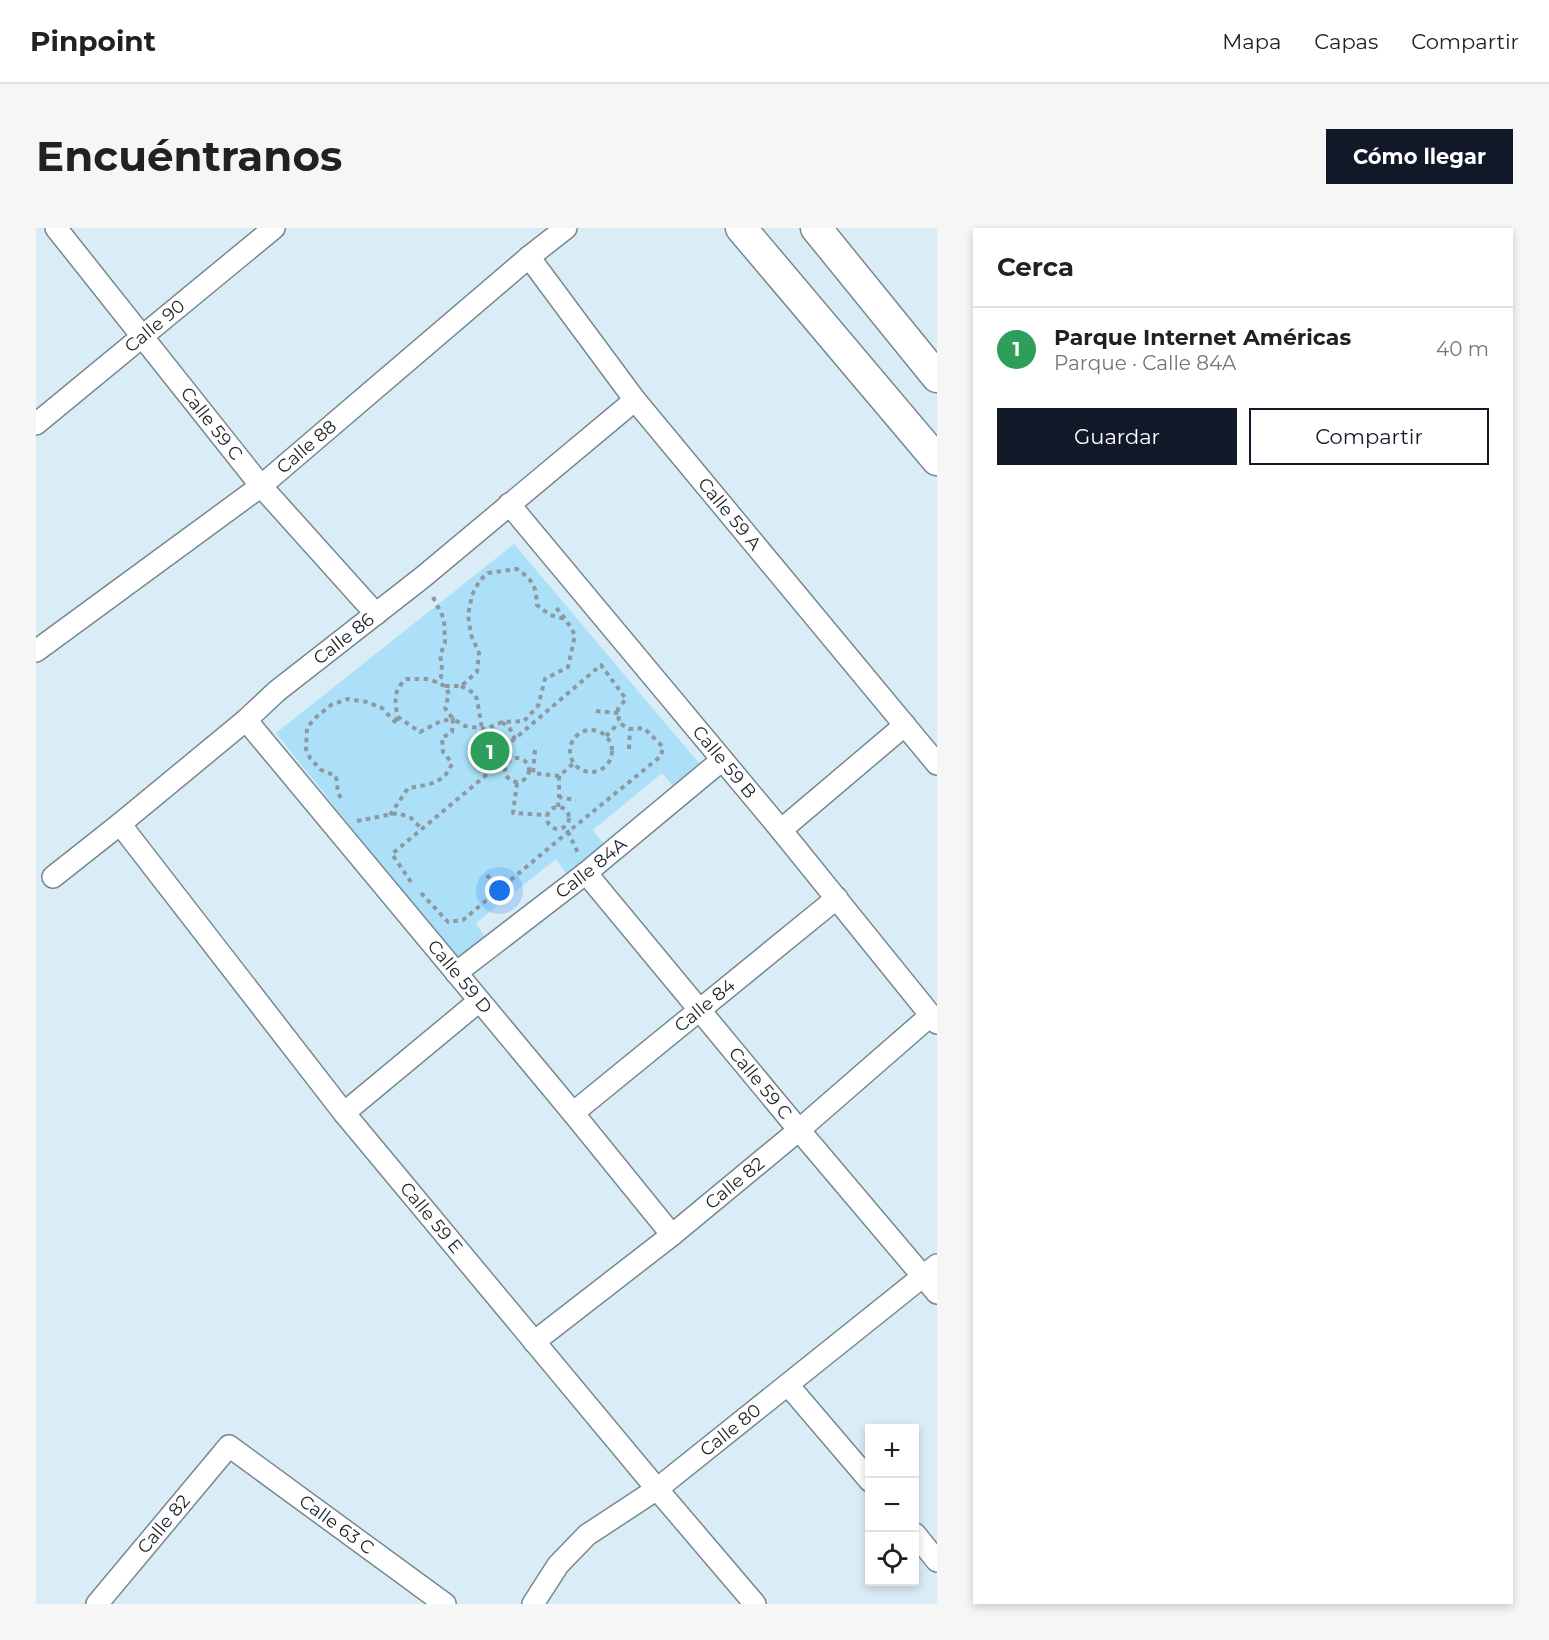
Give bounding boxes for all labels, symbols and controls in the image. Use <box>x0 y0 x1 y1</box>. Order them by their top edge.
text: Pinpoint <box>30 24 156 58</box>
text: Mapa <box>1222 29 1281 54</box>
text: Capas <box>1314 29 1378 54</box>
text: Compartir <box>1411 29 1519 54</box>
button: Cómo llegar <box>1326 129 1513 184</box>
text: Encuéntranos <box>36 130 342 182</box>
text: Cerca <box>997 251 1074 283</box>
street label: Calle 90 <box>120 295 189 357</box>
text: Parque Internet Américas <box>1054 324 1351 351</box>
text: 1 <box>1013 337 1020 361</box>
text: 40 m <box>1436 337 1489 361</box>
text: Parque · Calle 84A <box>1054 351 1236 375</box>
street label: Calle 59 C <box>176 383 247 465</box>
button: Guardar <box>997 408 1237 465</box>
button: Compartir <box>1249 408 1489 465</box>
street label: Calle 88 <box>272 415 341 479</box>
street label: Calle 59 A <box>693 473 766 555</box>
street label: Calle 86 <box>309 608 379 669</box>
street label: Calle 59 B <box>688 721 761 803</box>
pin: 1 <box>470 728 510 774</box>
street label: Calle 84A <box>551 833 631 903</box>
your location <box>485 876 514 905</box>
street label: Calle 59 D <box>423 935 497 1018</box>
street label: Calle 84 <box>670 974 740 1037</box>
street label: Calle 59 C <box>724 1043 797 1124</box>
street label: Calle 82 <box>701 1152 769 1214</box>
street label: Calle 59 E <box>395 1178 467 1258</box>
street label: Calle 80 <box>696 1399 766 1461</box>
map controls <box>865 1424 919 1586</box>
button: + <box>865 1424 919 1478</box>
button: − <box>865 1478 919 1532</box>
street label: Calle 82 <box>133 1490 195 1558</box>
street label: Calle 63 C <box>295 1490 378 1559</box>
button: locate <box>865 1532 919 1586</box>

